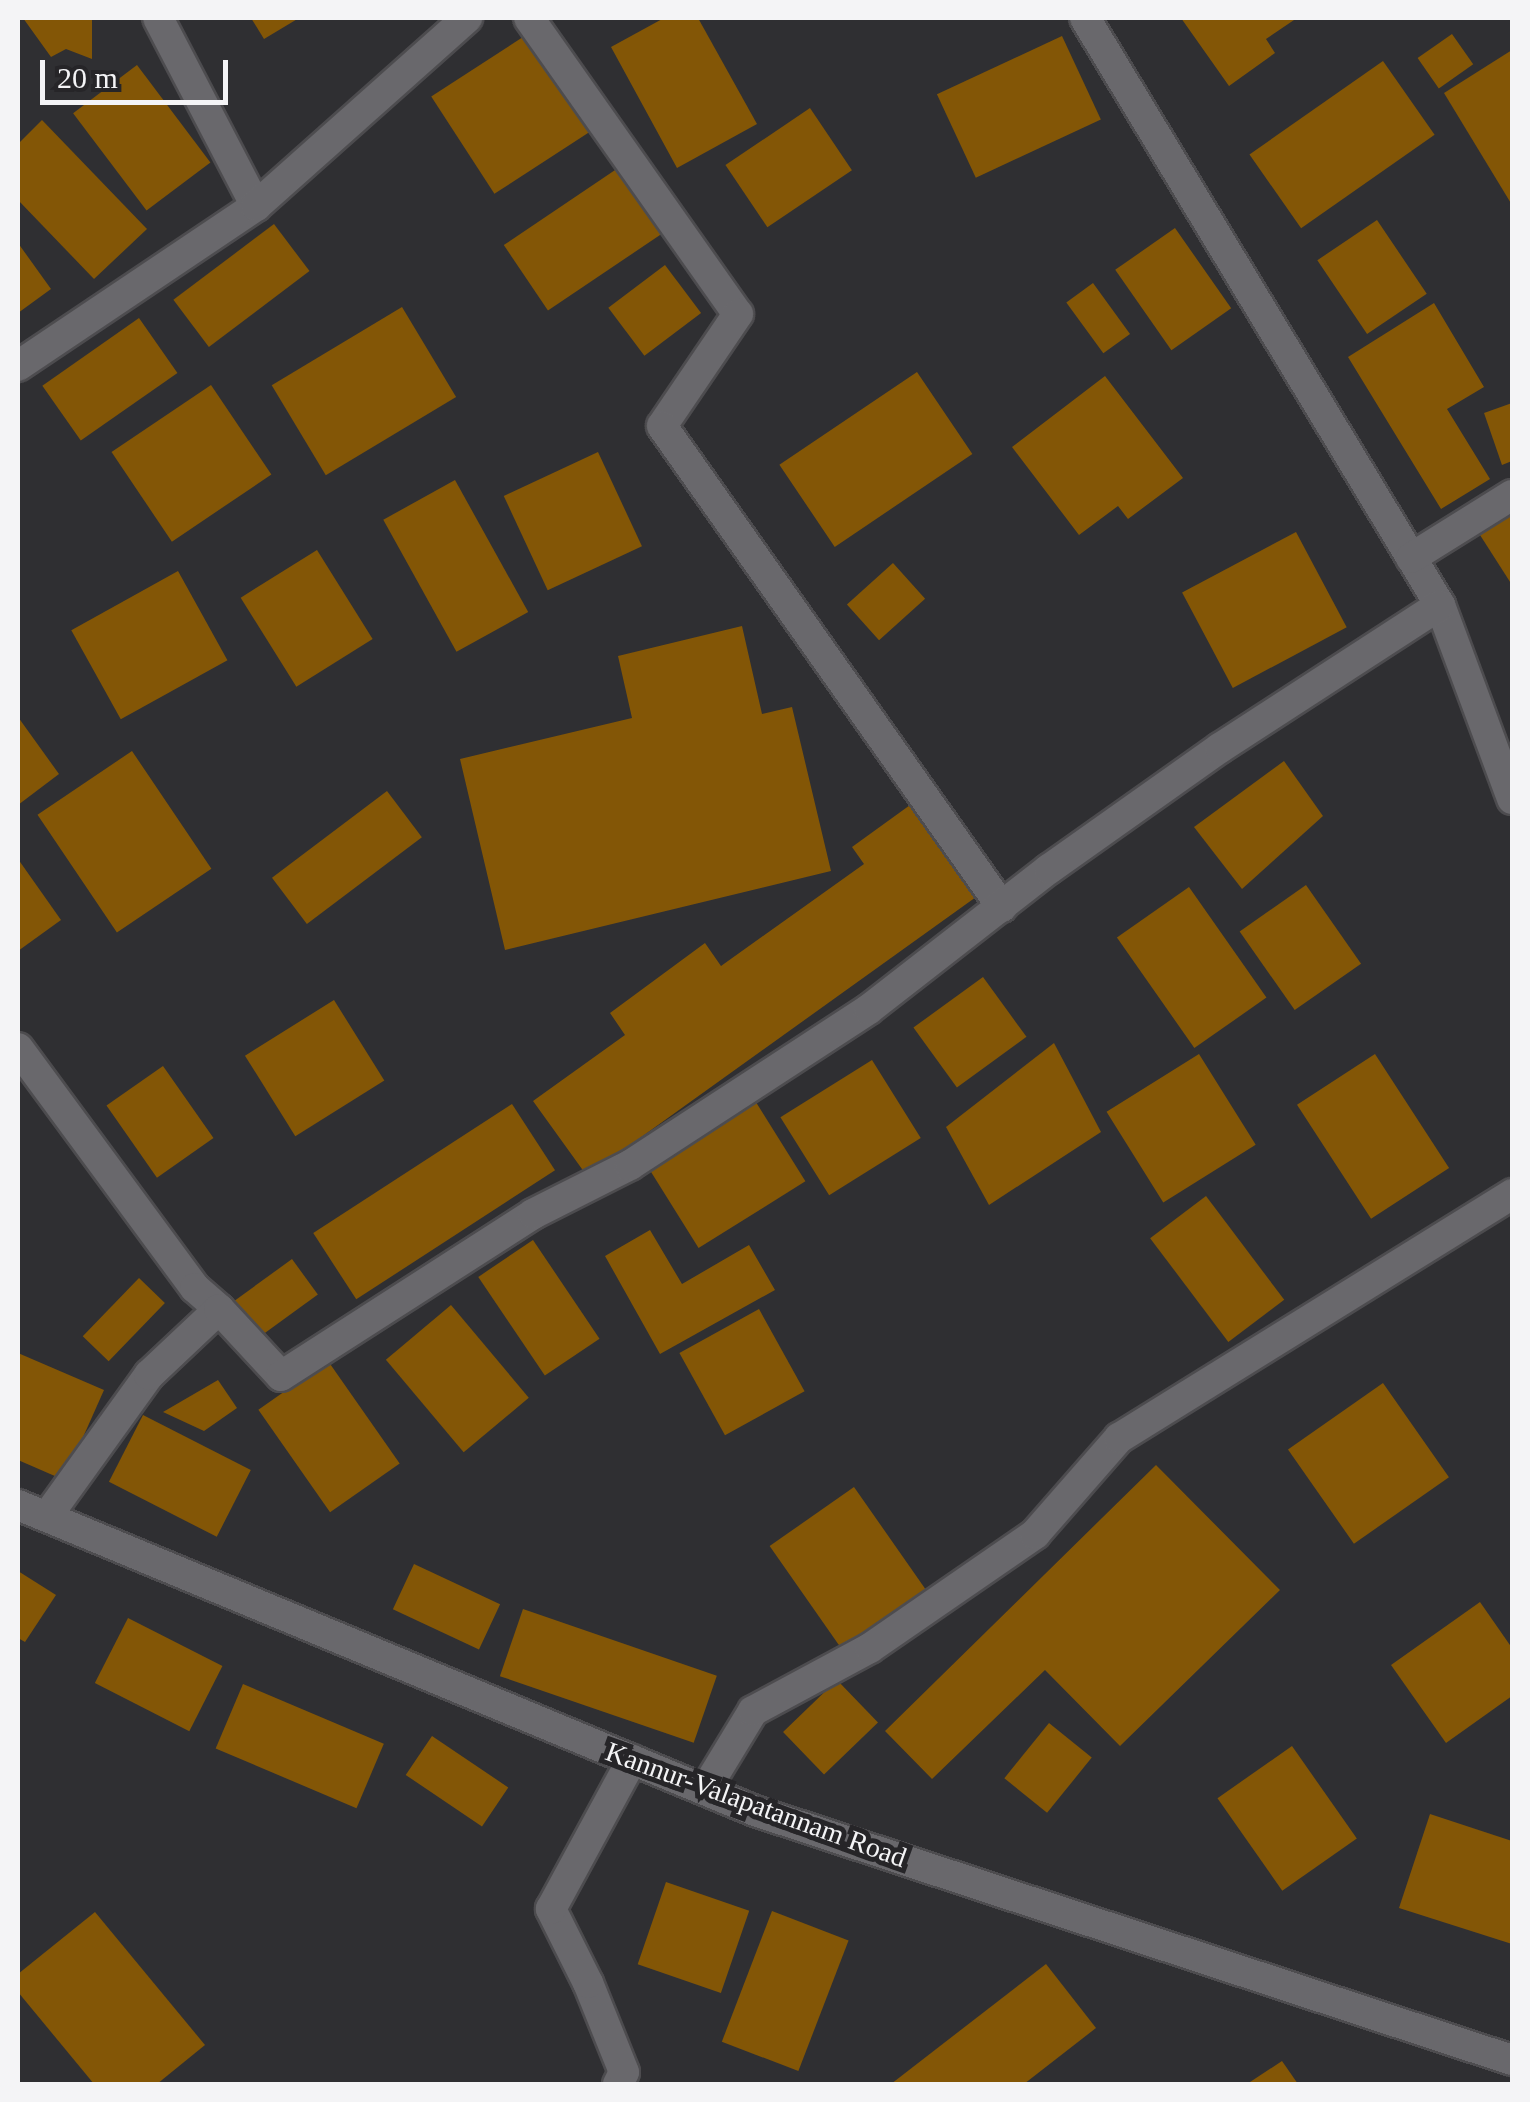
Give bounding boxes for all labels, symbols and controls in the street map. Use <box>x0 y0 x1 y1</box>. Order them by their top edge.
scale bar <box>45 40 232 102</box>
text: 20 m <box>57 61 118 94</box>
street label: Kannur-Valapatannam Road <box>601 1735 911 1875</box>

